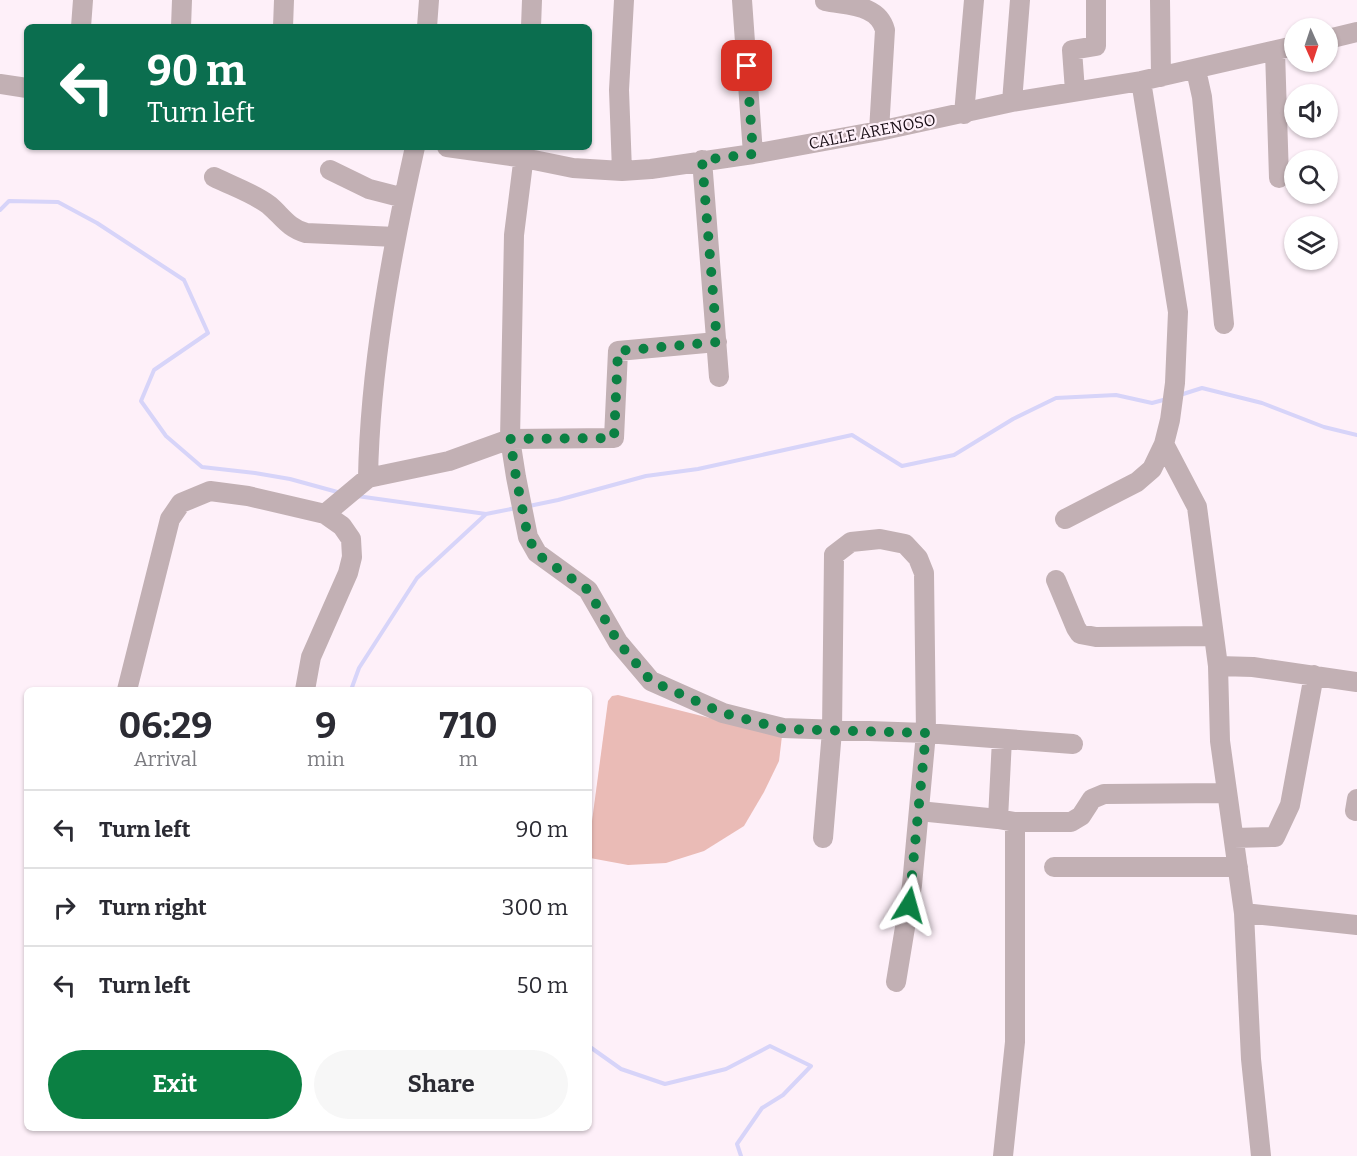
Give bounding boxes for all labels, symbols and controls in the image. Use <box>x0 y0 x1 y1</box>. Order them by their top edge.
north arrow <box>1284 18 1338 72</box>
map controls <box>1284 18 1338 270</box>
pin <box>721 40 772 91</box>
text: 90 m <box>147 46 246 96</box>
icon: left <box>48 48 126 126</box>
icon: arrive <box>730 49 763 82</box>
button: sound <box>1284 84 1338 138</box>
text: Turn left <box>147 97 255 129</box>
street label: CALLE ARENOSO <box>807 110 937 153</box>
button: search <box>1284 150 1338 204</box>
button: layers <box>1284 216 1338 270</box>
text: 06:29 <box>118 704 213 748</box>
text: 9 <box>315 704 337 748</box>
text: 710 <box>439 704 498 748</box>
text: Arrival <box>134 747 197 771</box>
text: min <box>307 747 345 771</box>
text: m <box>459 747 478 771</box>
icon: left <box>48 813 81 846</box>
text: Turn left <box>99 816 191 843</box>
text: 90 m <box>516 816 568 843</box>
position arrow <box>877 873 941 937</box>
icon: right <box>48 891 81 924</box>
text: Turn right <box>99 894 207 921</box>
text: 300 m <box>502 894 568 921</box>
icon: left <box>48 969 81 1002</box>
text: Turn left <box>99 972 191 999</box>
text: 50 m <box>517 972 568 999</box>
button: Exit <box>48 1050 302 1119</box>
button: Share <box>314 1050 568 1119</box>

